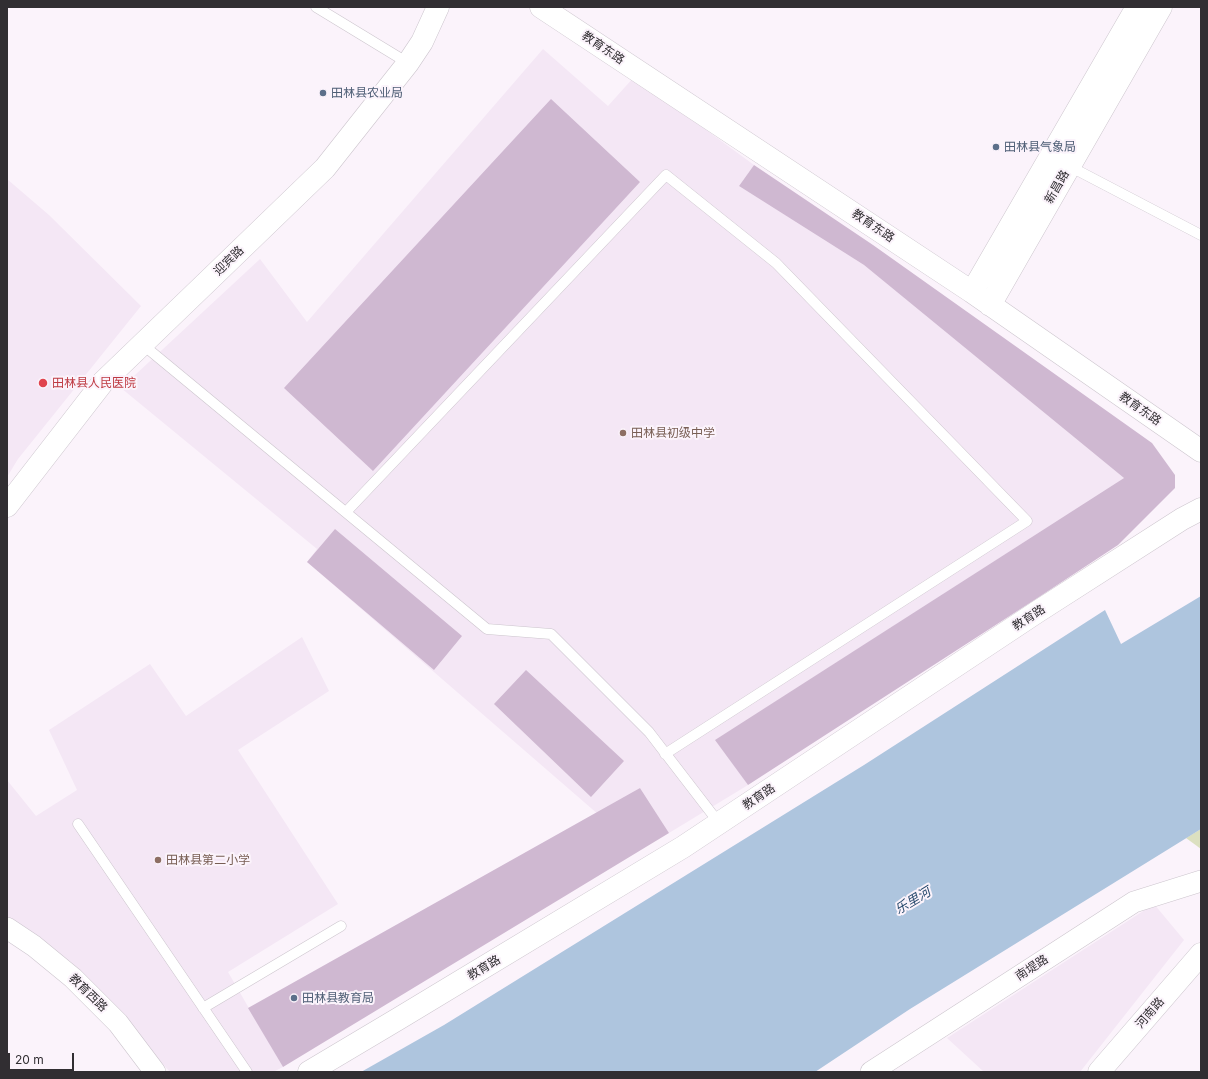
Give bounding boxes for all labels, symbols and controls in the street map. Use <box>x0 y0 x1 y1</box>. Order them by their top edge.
street label: 教育东路 <box>579 29 627 67</box>
place label: 田林县农业局 <box>331 86 403 100</box>
marker: 田林县农业局 <box>318 88 328 98</box>
place label: 田林县气象局 <box>1004 140 1076 154</box>
marker: 田林县气象局 <box>991 142 1001 152</box>
street label: 新昌路 <box>1042 168 1072 206</box>
street label: 教育东路 <box>849 207 897 245</box>
street label: 迎宾路 <box>211 243 247 279</box>
place label: 田林县人民医院 <box>52 376 136 390</box>
marker: 田林县人民医院 <box>37 377 49 389</box>
street label: 教育东路 <box>1116 389 1164 429</box>
place label: 田林县初级中学 <box>631 426 715 440</box>
marker: 田林县初级中学 <box>618 428 628 438</box>
street label: 教育路 <box>1010 602 1048 634</box>
street label: 教育路 <box>740 781 778 813</box>
place label: 田林县第二小学 <box>166 853 250 867</box>
marker: 田林县第二小学 <box>153 855 163 865</box>
water label: 乐里河 <box>892 884 934 918</box>
street label: 南堤路 <box>1013 952 1051 984</box>
street label: 教育路 <box>465 953 503 983</box>
street label: 教育西路 <box>66 971 110 1015</box>
place label: 田林县教育局 <box>302 991 374 1005</box>
marker: 田林县教育局 <box>289 993 299 1003</box>
street label: 河南路 <box>1133 995 1167 1031</box>
scale bar <box>10 1045 76 1071</box>
text: 20 m <box>15 1052 44 1067</box>

